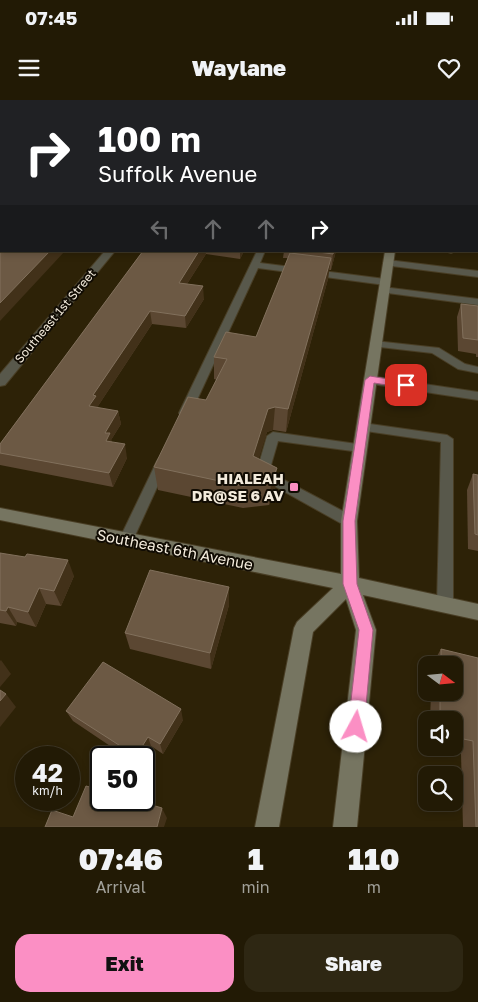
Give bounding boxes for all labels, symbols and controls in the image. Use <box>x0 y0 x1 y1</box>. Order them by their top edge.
text: 07:45 <box>25 6 77 29</box>
icon: menu <box>15 54 43 82</box>
text: Waylane <box>192 54 286 81</box>
icon: heart <box>435 54 463 82</box>
text: 100 m <box>98 118 201 160</box>
icon: right <box>15 120 80 185</box>
text: Suffolk Avenue <box>98 160 257 187</box>
icon: left <box>146 215 174 243</box>
icon: ahead <box>199 215 227 243</box>
icon: ahead <box>252 215 280 243</box>
icon: right <box>305 215 333 243</box>
street label: Southeast 1st Street <box>11 266 99 366</box>
pin <box>385 364 427 406</box>
icon: arrive <box>392 371 420 399</box>
place label: HIALEAH DR@SE 6 AV <box>192 469 284 504</box>
marker: HIALEAH DR@SE 6 AV <box>288 481 300 493</box>
street label: Southeast 6th Avenue <box>95 525 255 573</box>
north arrow <box>418 656 462 701</box>
map controls <box>418 656 463 811</box>
position arrow <box>329 700 381 752</box>
button: sound <box>418 711 463 756</box>
speed limit sign: 50 <box>90 746 155 811</box>
text: 42 <box>32 757 63 788</box>
button: search <box>418 766 463 811</box>
text: km/h <box>32 783 63 798</box>
text: 07:46 <box>78 841 163 877</box>
text: 1 <box>248 841 263 877</box>
text: 110 <box>348 841 400 877</box>
text: Arrival <box>96 877 146 897</box>
text: min <box>241 877 270 897</box>
text: m <box>367 877 381 897</box>
button: Exit <box>15 934 234 992</box>
button: Share <box>244 934 463 992</box>

